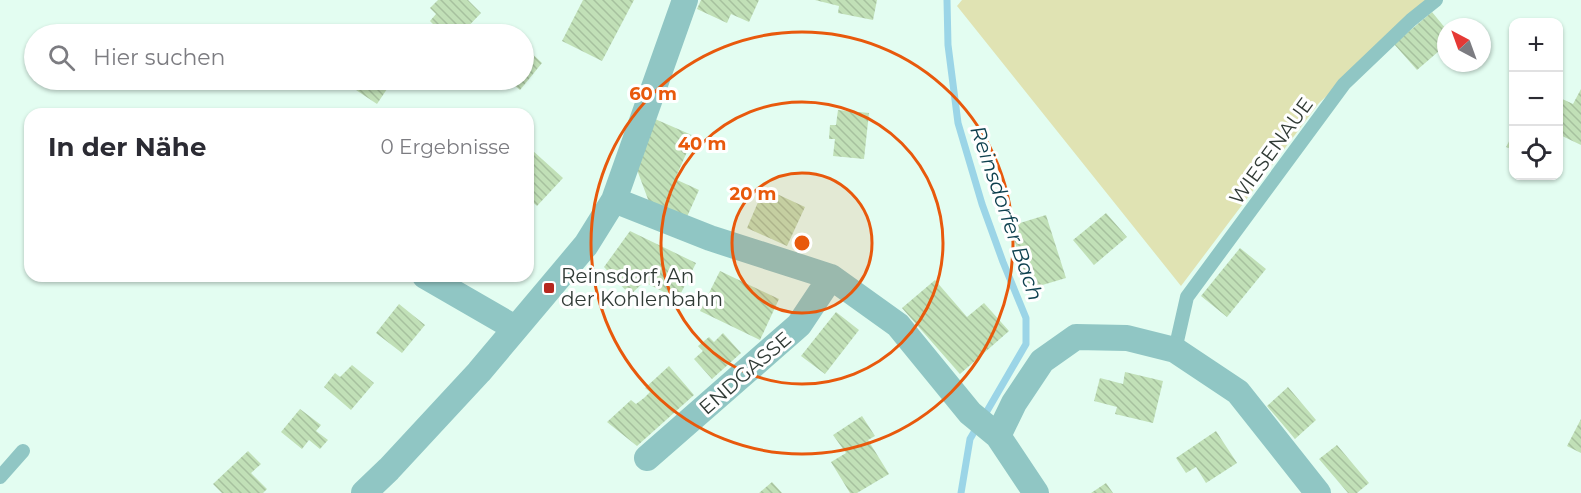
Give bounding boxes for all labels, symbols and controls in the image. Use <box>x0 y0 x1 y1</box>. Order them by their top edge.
north arrow <box>1437 18 1491 72</box>
map controls <box>1509 18 1563 180</box>
button: + <box>1509 18 1563 72</box>
search box <box>24 24 534 90</box>
icon: search <box>45 41 78 74</box>
text: Hier suchen <box>93 44 225 71</box>
button: − <box>1509 72 1563 126</box>
text: 60 m <box>629 83 677 105</box>
street label: WIESENAUE <box>1224 93 1318 209</box>
water label: Reinsdorfer Bach <box>965 122 1049 304</box>
button: locate <box>1509 126 1563 180</box>
text: In der Nähe <box>48 131 206 163</box>
text: 40 m <box>678 133 726 155</box>
text: 0 Ergebnisse <box>381 135 510 159</box>
text: 20 m <box>730 183 776 205</box>
centre of rings <box>792 233 812 253</box>
place label: Reinsdorf, An der Kohlenbahn <box>561 264 723 311</box>
marker: Reinsdorf, An der Kohlenbahn <box>542 281 556 295</box>
street label: ENDGASSE <box>694 327 796 419</box>

